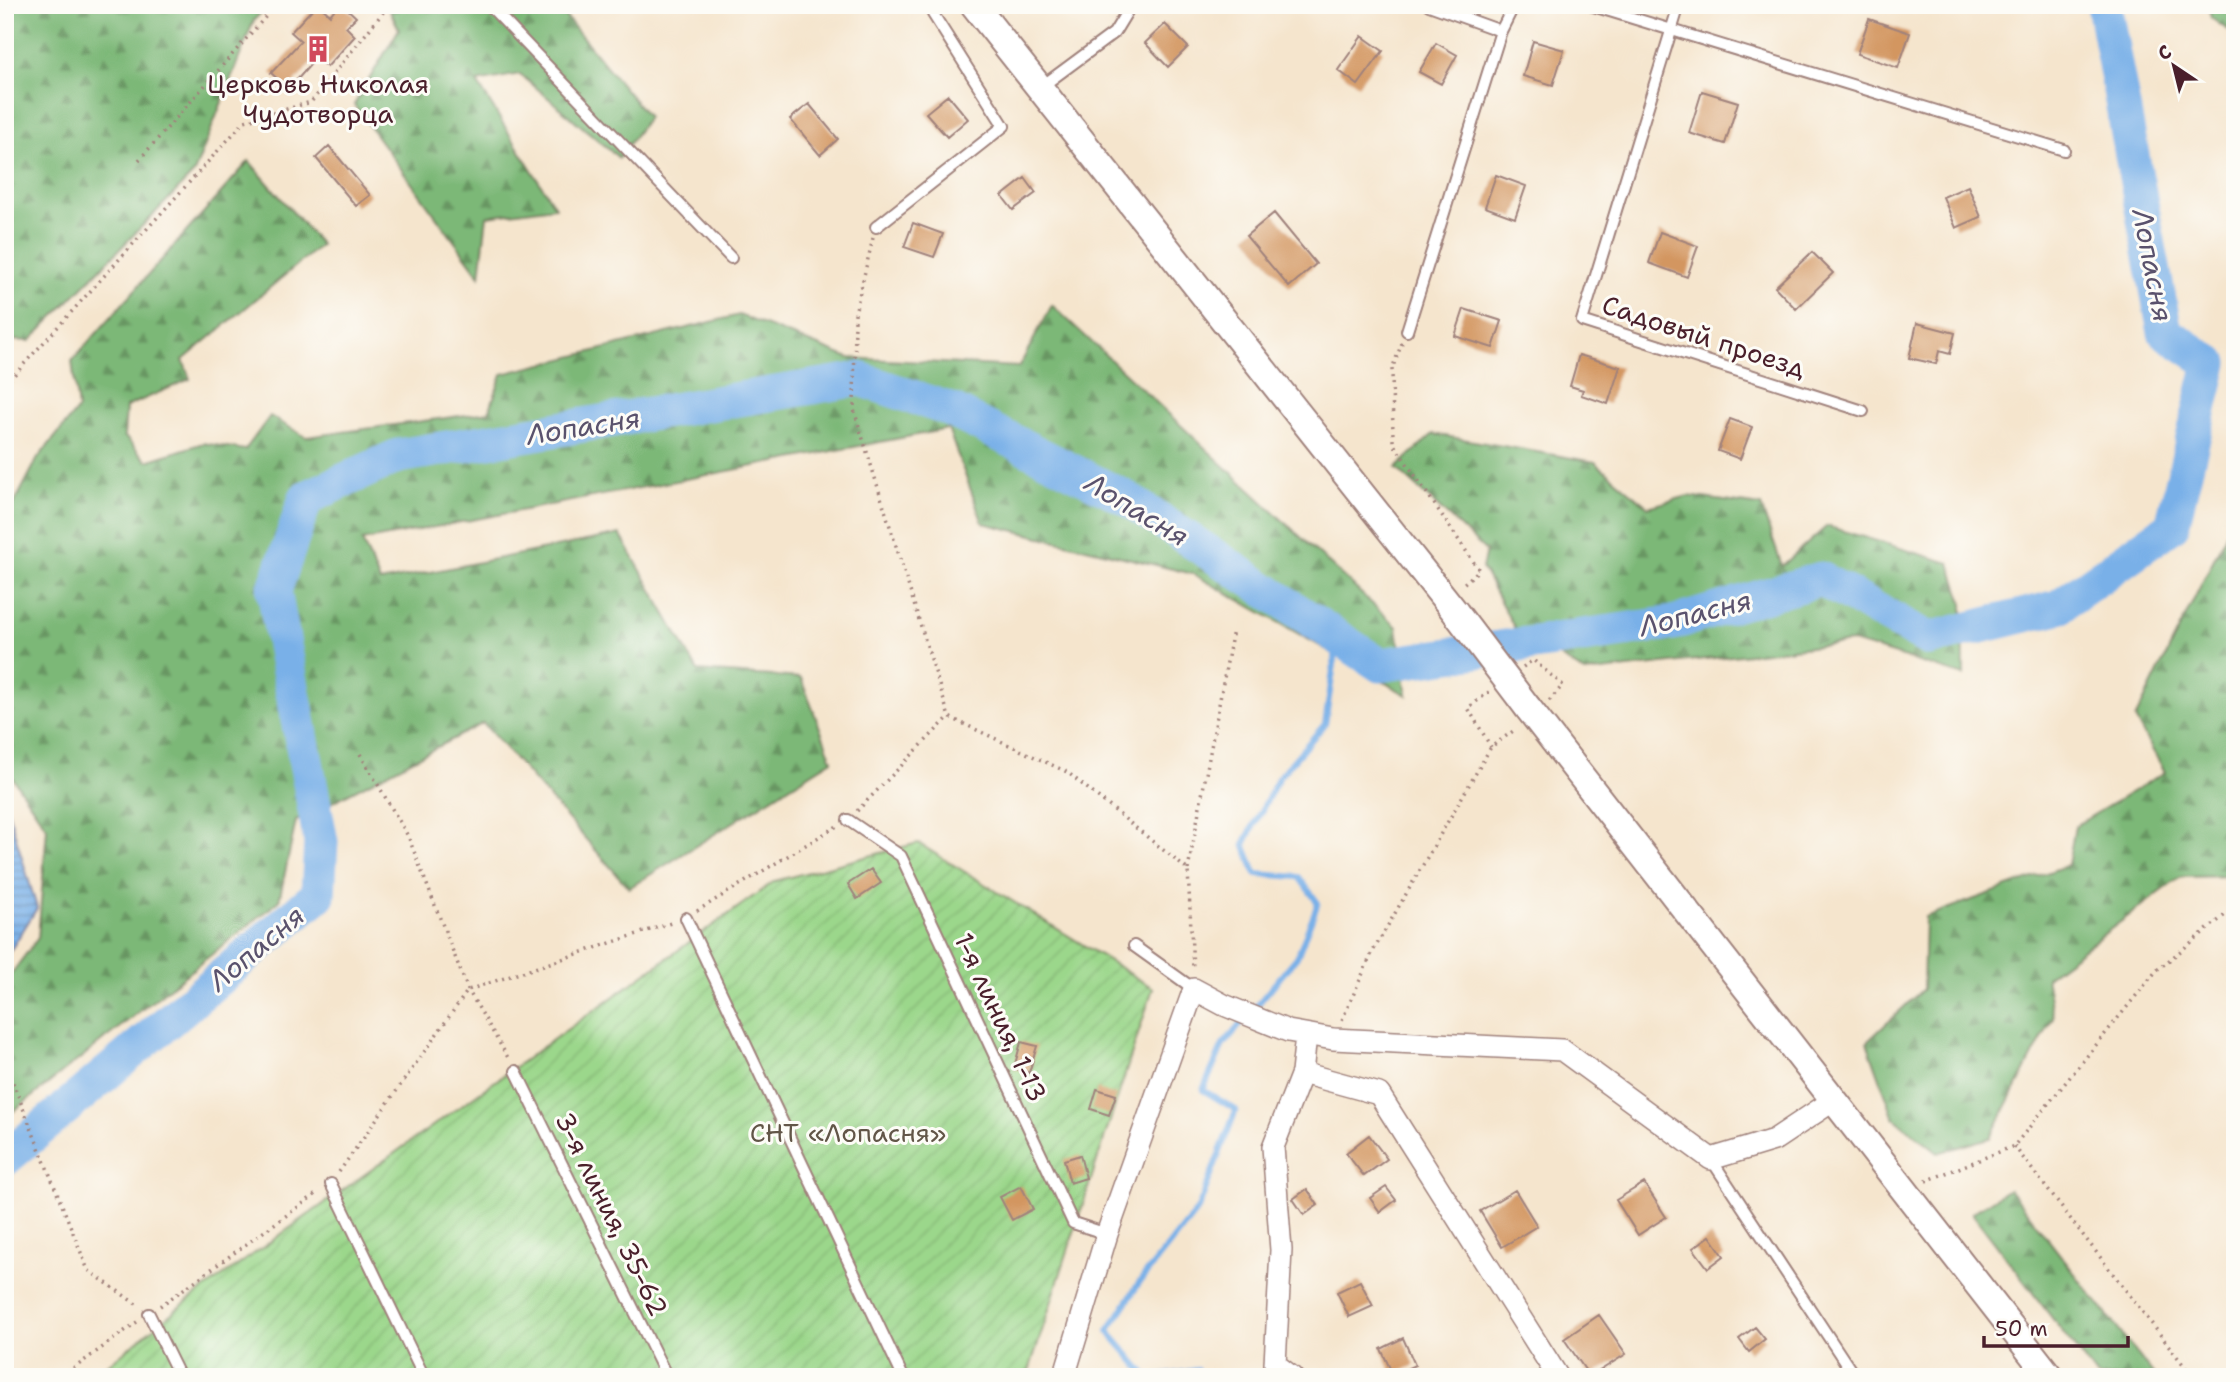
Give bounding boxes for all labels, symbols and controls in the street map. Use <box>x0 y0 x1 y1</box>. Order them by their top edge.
north arrow <box>2138 32 2208 102</box>
building icon: Церковь Николая Чудотворца <box>303 34 333 64</box>
text: С <box>2153 39 2176 66</box>
place label: Церковь Николая Чудотворца <box>207 66 429 131</box>
water label: Лопасня <box>2123 204 2183 325</box>
street label: Садовый проезд <box>1598 287 1811 386</box>
water label: Лопасня <box>522 398 643 454</box>
water label: Лопасня <box>1077 463 1196 555</box>
water label: Лопасня <box>1634 581 1755 646</box>
water label: Лопасня <box>199 897 312 1000</box>
street label: 1-я линия, 1-13 <box>946 927 1056 1107</box>
street label: 3-я линия, 35-62 <box>547 1106 677 1322</box>
park label: СНТ «Лопасня» <box>750 1115 946 1150</box>
scale bar <box>1984 1305 2128 1349</box>
text: 50 m <box>1995 1315 2048 1343</box>

